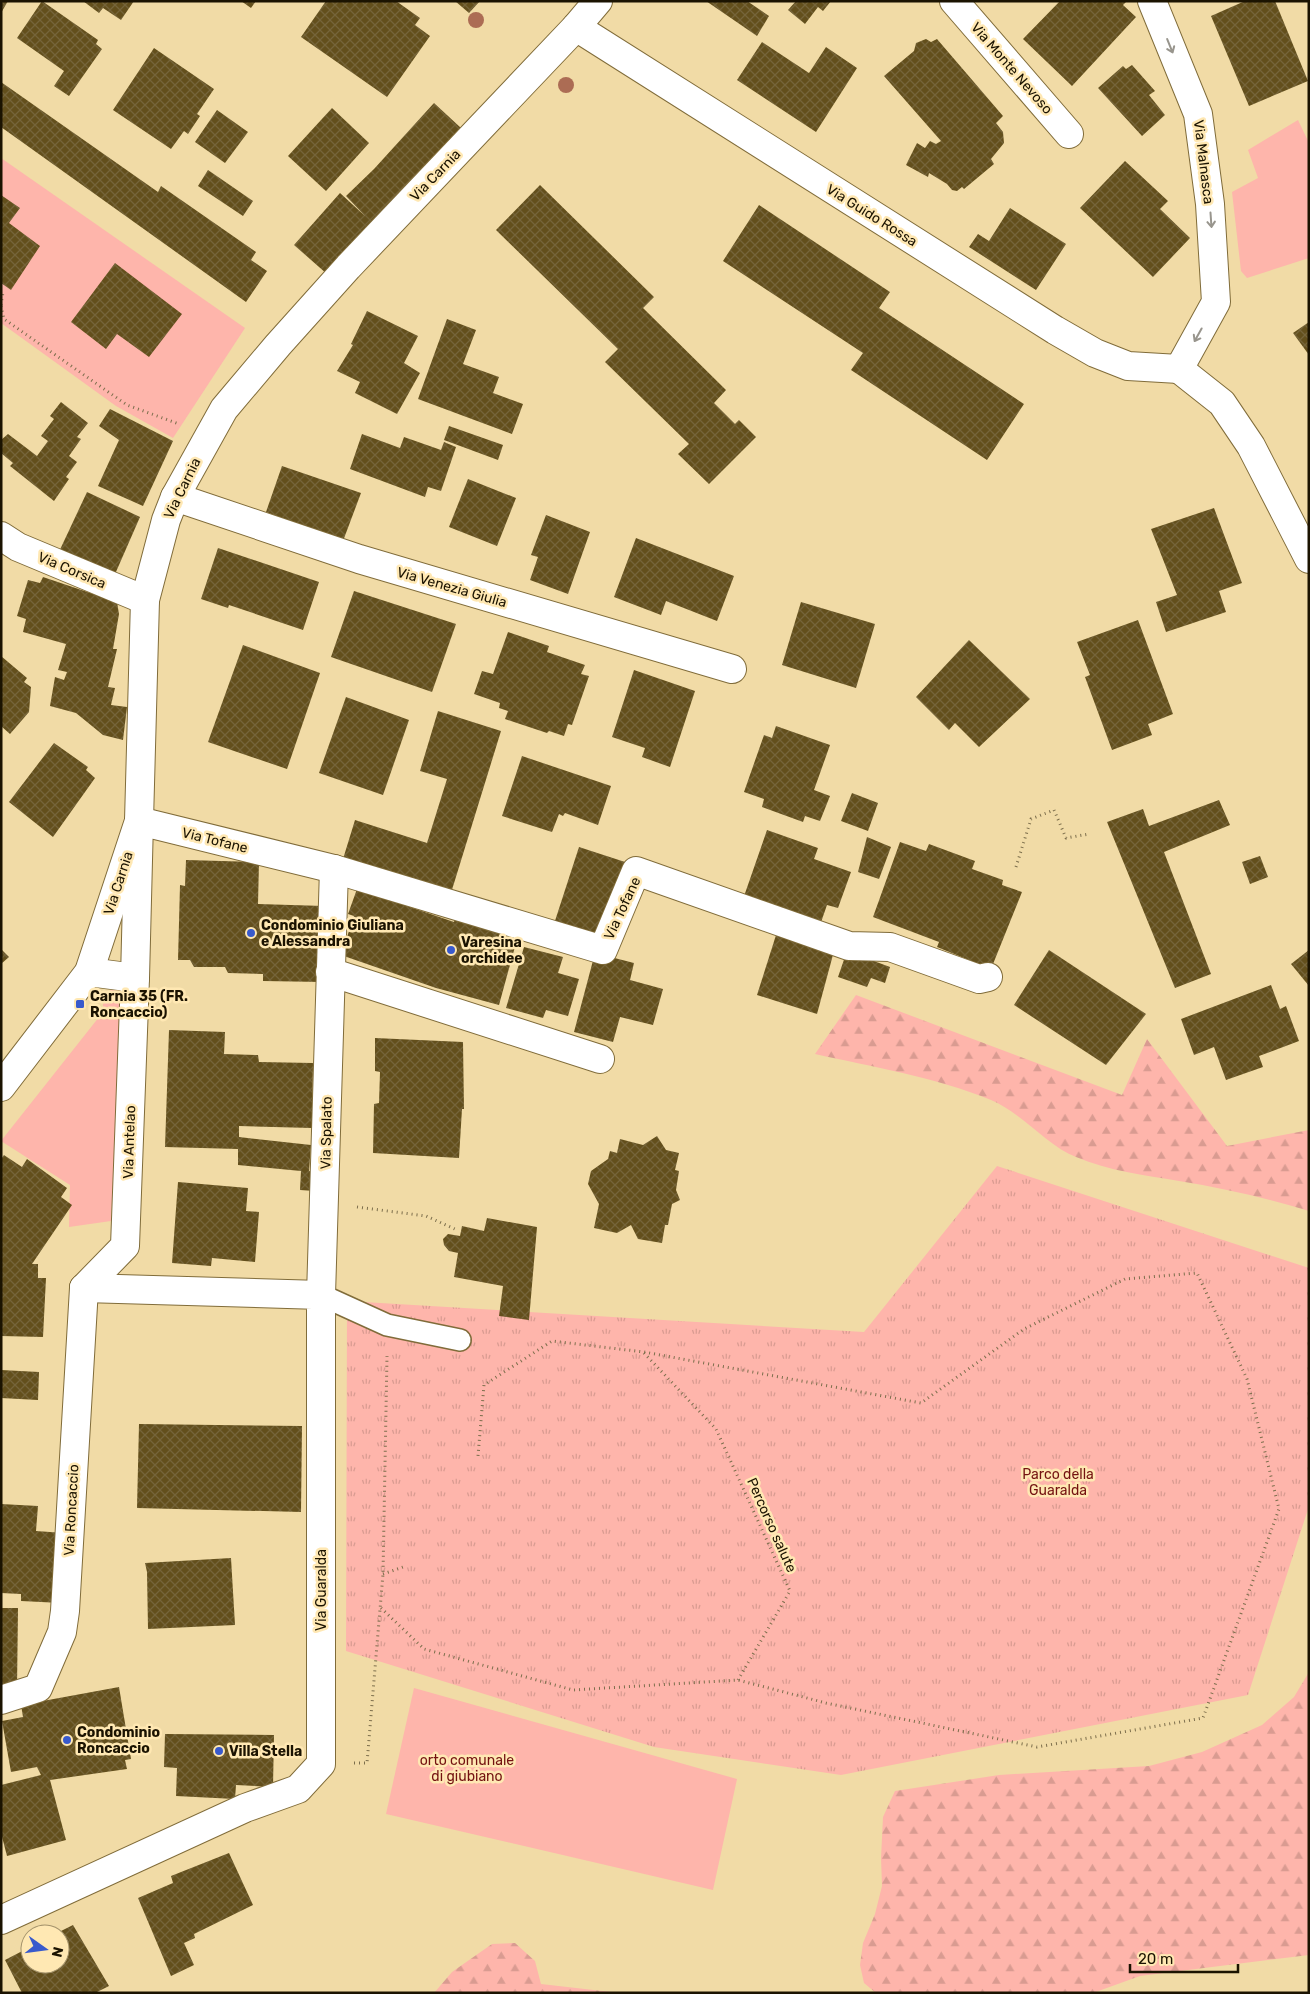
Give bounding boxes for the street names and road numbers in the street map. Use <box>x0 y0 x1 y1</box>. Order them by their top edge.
street label: Via Monte Nevoso <box>967 19 1056 118</box>
street label: Via Malnasca <box>1190 119 1217 205</box>
street label: Via Carnia <box>406 146 464 205</box>
street label: Via Guido Rossa <box>823 181 920 250</box>
street label: Via Carnia <box>160 455 204 521</box>
street label: Via Corsica <box>35 549 108 592</box>
street label: Via Venezia Giulia <box>395 564 509 611</box>
street label: Via Tofane <box>180 824 250 857</box>
street label: Via Carnia <box>100 849 137 917</box>
street label: Via Tofane <box>601 874 644 942</box>
street label: Via Spalato <box>317 1096 336 1170</box>
street label: Via Antelao <box>120 1105 139 1179</box>
street label: Via Roncaccio <box>61 1464 82 1556</box>
street label: Percorso salute <box>743 1475 800 1575</box>
street label: Via Guaralda <box>313 1549 330 1631</box>

